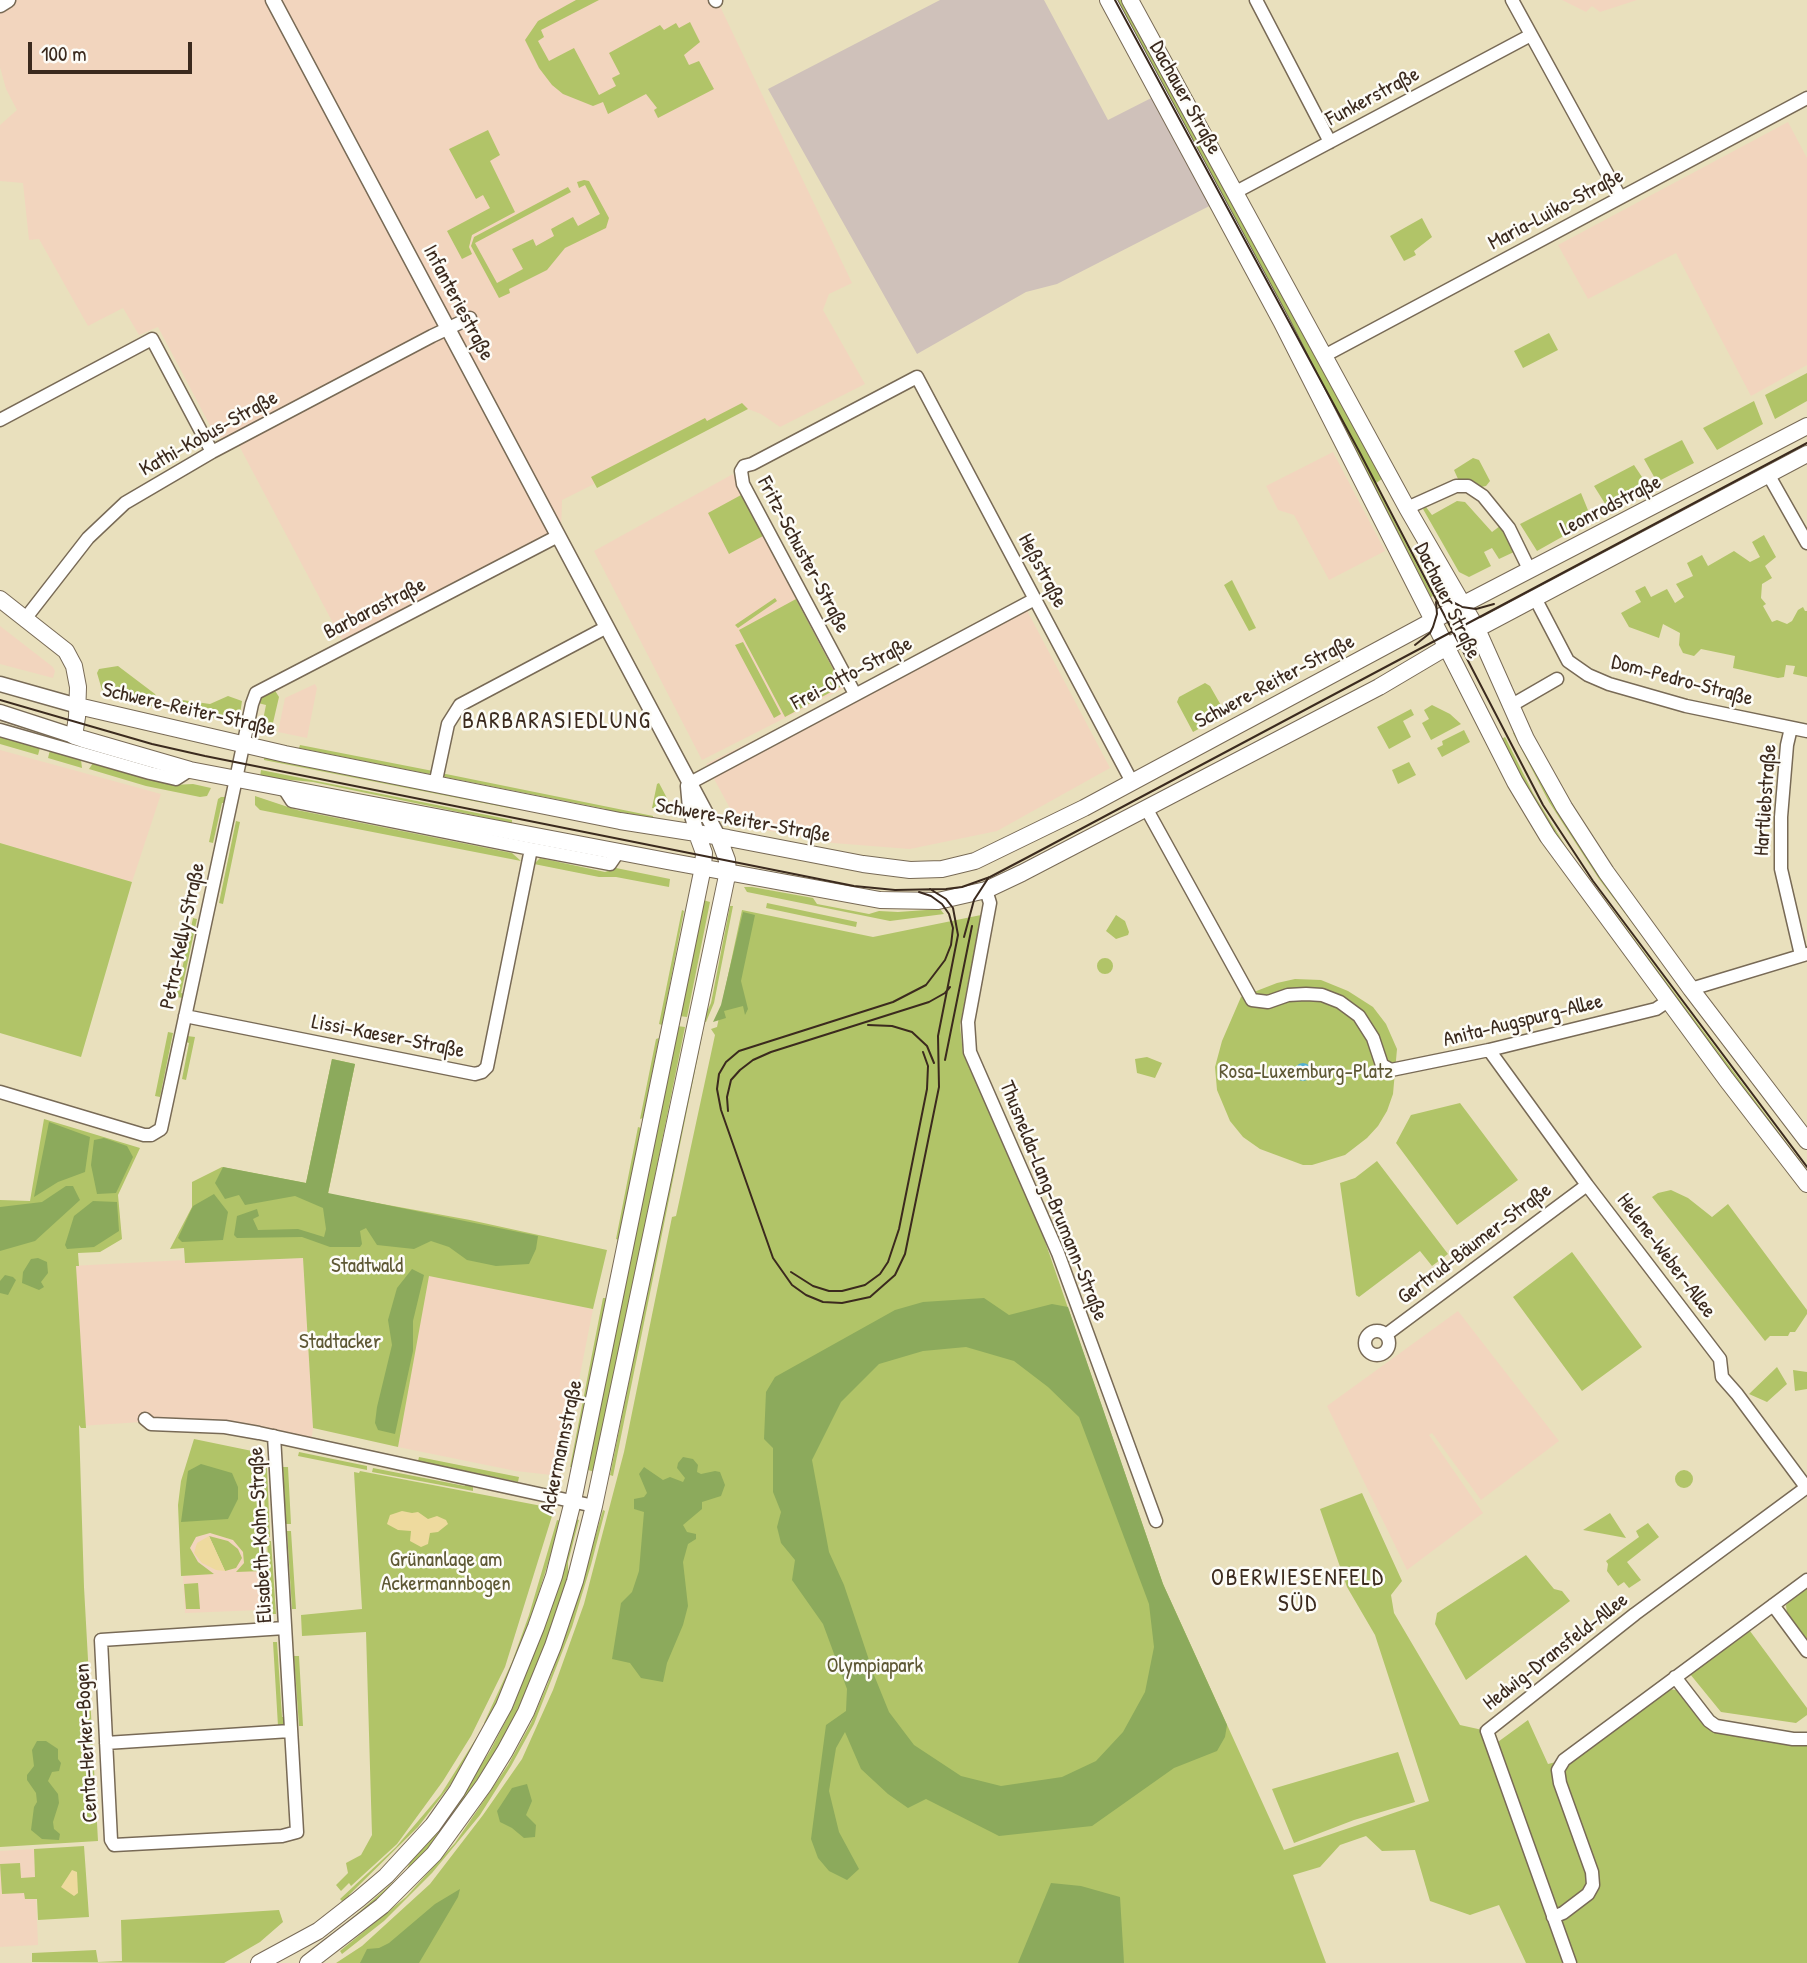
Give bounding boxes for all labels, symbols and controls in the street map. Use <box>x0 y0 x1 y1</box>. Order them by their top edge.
scale bar <box>32 28 196 72</box>
street label: Dachauer Straße <box>1144 37 1226 159</box>
text: 100 m <box>41 39 87 68</box>
street label: Funkerstraße <box>1322 62 1424 132</box>
street label: Maria-Luiko-Straße <box>1484 164 1628 256</box>
street label: Infanteriestraße <box>417 241 499 365</box>
street label: Kathi-Kobus-Straße <box>135 386 283 482</box>
street label: Leonrodstraße <box>1556 470 1666 542</box>
street label: Fritz-Schuster-Straße <box>751 473 855 637</box>
street label: Heßstraße <box>1012 530 1072 612</box>
street label: Dachauer Straße <box>1408 539 1486 663</box>
street label: Barbarastraße <box>320 573 430 645</box>
street label: Schwere-Reiter-Straße <box>1191 629 1359 735</box>
street label: Frei-Otto-Straße <box>787 632 917 716</box>
street label: Dom-Pedro-Straße <box>1608 650 1756 712</box>
street label: Schwere-Reiter-Straße <box>100 678 278 742</box>
district label: BARBARASIEDLUNG <box>464 708 650 736</box>
street label: Hartliebstraße <box>1750 743 1782 857</box>
street label: Schwere-Reiter-Straße <box>654 793 832 849</box>
street label: Petra-Kelly-Straße <box>155 861 211 1011</box>
street label: Anita-Augspurg-Allee <box>1440 989 1606 1053</box>
street label: Lissi-Kaeser-Straße <box>309 1010 467 1064</box>
park label: Rosa-Luxemburg-Platz <box>1219 1059 1393 1085</box>
street label: Thusnelda-Lang-Brumann-Straße <box>993 1077 1113 1325</box>
street label: Gertrud-Bäumer-Straße <box>1393 1178 1557 1310</box>
street label: Helene-Weber-Allee <box>1611 1189 1721 1323</box>
park label: Stadtwald <box>331 1253 403 1279</box>
park label: Stadtacker <box>299 1329 381 1355</box>
street label: Ackermannstraße <box>536 1378 588 1516</box>
street label: Elisabeth-Kohn-Straße <box>244 1446 278 1624</box>
park label: Grünanlage am Ackermannbogen <box>381 1547 511 1597</box>
district label: OBERWIESENFELD SÜD <box>1213 1565 1383 1619</box>
street label: Hedwig-Dransfeld-Allee <box>1479 1588 1633 1716</box>
park label: Olympiapark <box>827 1653 923 1679</box>
street label: Centa-Herker-Bogen <box>70 1663 104 1823</box>

